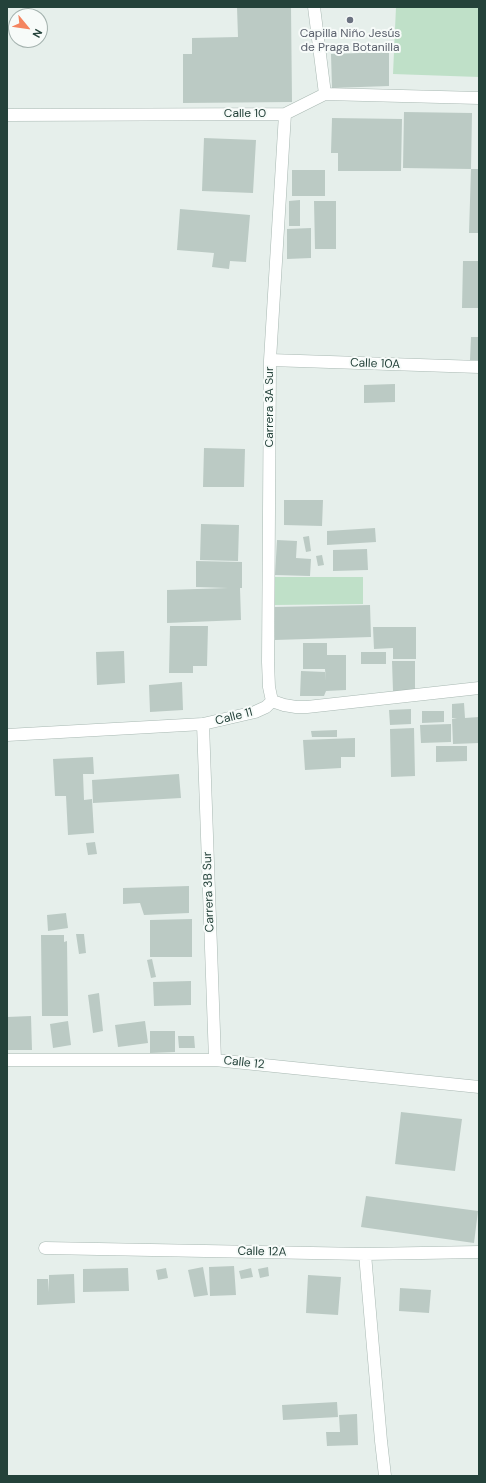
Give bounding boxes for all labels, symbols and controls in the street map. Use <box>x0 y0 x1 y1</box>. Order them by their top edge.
north arrow <box>8 8 48 48</box>
marker: Capilla Niño Jesús de Praga Botanilla <box>345 15 355 25</box>
text: N <box>30 26 46 40</box>
place label: Capilla Niño Jesús de Praga Botanilla <box>300 27 400 55</box>
street label: Calle 10 <box>224 107 266 121</box>
street label: Calle 10A <box>350 356 400 372</box>
street label: Carrera 3A Sur <box>263 367 277 447</box>
street label: Calle 11 <box>214 705 254 729</box>
street label: Carrera 3B Sur <box>200 851 218 933</box>
street label: Calle 12 <box>223 1054 265 1072</box>
street label: Calle 12A <box>237 1244 287 1260</box>

